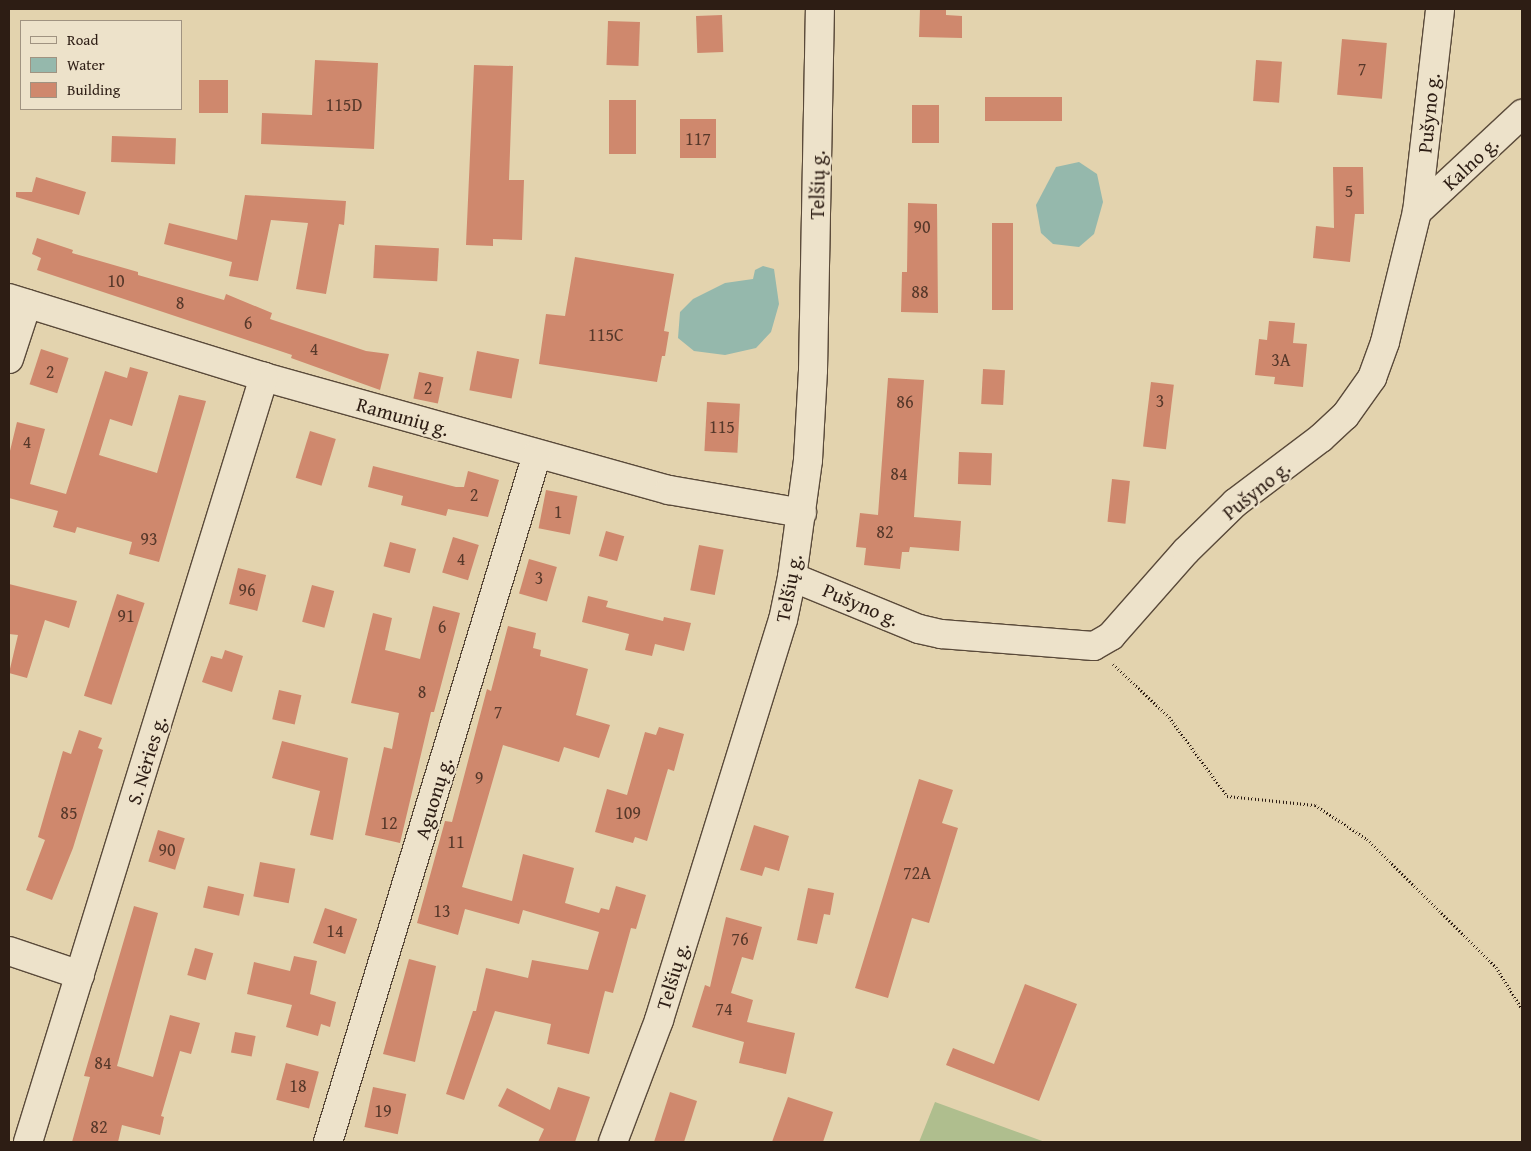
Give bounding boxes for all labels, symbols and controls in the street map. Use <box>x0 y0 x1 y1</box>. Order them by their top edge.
legend <box>20 20 182 110</box>
text: Road <box>67 29 98 50</box>
text: Water <box>67 54 105 75</box>
house number: 7 <box>1358 58 1366 80</box>
street label: Pušyno g. <box>1412 72 1444 154</box>
text: Building <box>67 79 120 100</box>
house number: 115D <box>326 94 362 116</box>
house number: 117 <box>685 128 711 150</box>
street label: Kalno g. <box>1437 131 1503 195</box>
street label: Telšių g. <box>804 150 830 220</box>
house number: 5 <box>1345 180 1353 202</box>
house number: 90 <box>913 216 931 238</box>
house number: 10 <box>107 270 125 292</box>
house number: 88 <box>911 281 929 303</box>
house number: 8 <box>176 292 184 314</box>
house number: 6 <box>244 312 252 334</box>
house number: 115C <box>588 324 624 346</box>
house number: 4 <box>310 338 318 360</box>
house number: 3A <box>1271 349 1291 371</box>
house number: 2 <box>46 361 54 383</box>
house number: 2 <box>424 377 432 399</box>
house number: 3 <box>1156 390 1164 412</box>
street label: Ramunių g. <box>354 391 452 441</box>
house number: 86 <box>896 391 914 413</box>
house number: 115 <box>709 416 735 438</box>
house number: 4 <box>23 431 31 453</box>
street label: Pušyno g. <box>1217 455 1295 525</box>
house number: 84 <box>890 463 908 485</box>
house number: 2 <box>470 484 478 506</box>
house number: 1 <box>554 501 562 523</box>
house number: 82 <box>876 521 894 543</box>
house number: 93 <box>140 528 158 550</box>
house number: 4 <box>457 548 465 570</box>
street label: Telšių g. <box>770 552 806 624</box>
house number: 3 <box>535 567 543 589</box>
street label: Pušyno g. <box>819 577 903 631</box>
house number: 96 <box>238 579 256 601</box>
house number: 91 <box>117 605 135 627</box>
house number: 6 <box>438 616 446 638</box>
house number: 8 <box>418 681 426 703</box>
house number: 7 <box>494 701 502 723</box>
street label: S. Nėries g. <box>121 713 171 807</box>
street label: Aguonų g. <box>409 754 457 842</box>
house number: 9 <box>475 767 483 789</box>
house number: 85 <box>60 802 78 824</box>
house number: 109 <box>615 802 641 824</box>
house number: 12 <box>380 812 398 834</box>
house number: 11 <box>447 831 465 853</box>
house number: 90 <box>158 839 176 861</box>
house number: 72A <box>903 862 931 884</box>
house number: 13 <box>433 900 451 922</box>
house number: 14 <box>326 920 344 942</box>
house number: 76 <box>731 928 749 950</box>
street label: Telšių g. <box>650 939 694 1013</box>
house number: 74 <box>715 998 733 1020</box>
house number: 84 <box>94 1052 112 1074</box>
house number: 18 <box>289 1075 307 1097</box>
house number: 19 <box>374 1100 392 1122</box>
house number: 82 <box>90 1116 108 1138</box>

